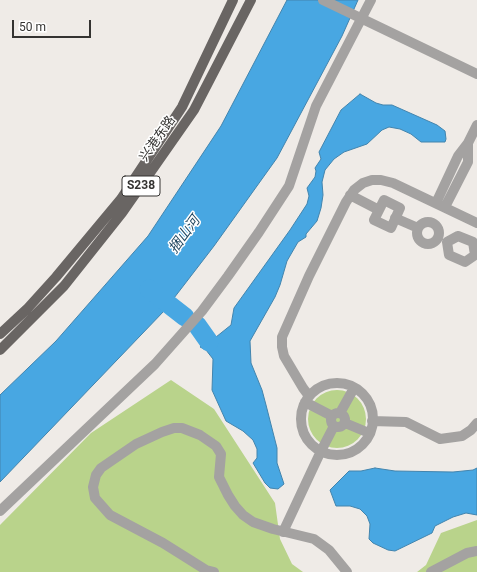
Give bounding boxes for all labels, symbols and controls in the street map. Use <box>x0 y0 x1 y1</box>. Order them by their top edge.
scale bar <box>14 12 93 38</box>
text: 50 m <box>19 20 46 34</box>
street label: 兴港东路 <box>137 113 179 165</box>
road number: S238 <box>122 176 160 196</box>
water label: 捆山河 <box>166 213 204 257</box>

